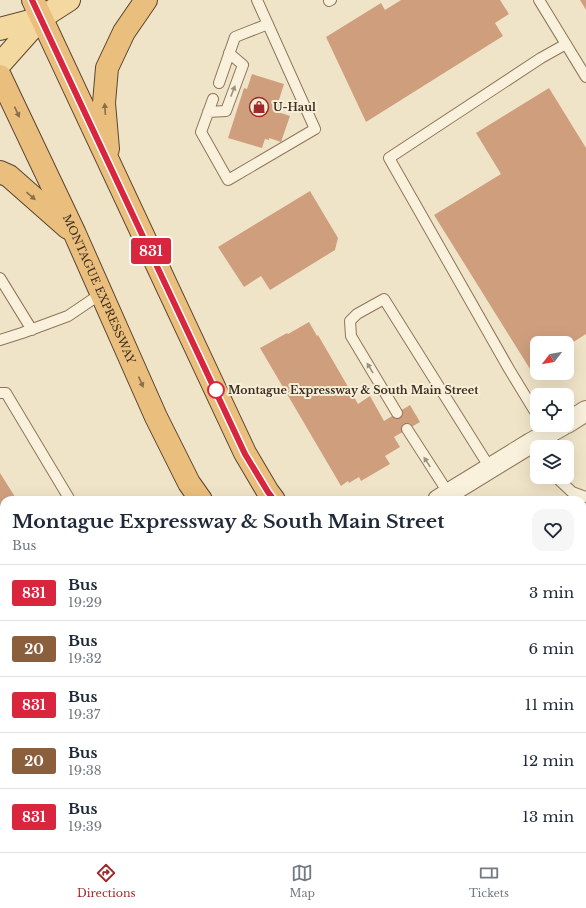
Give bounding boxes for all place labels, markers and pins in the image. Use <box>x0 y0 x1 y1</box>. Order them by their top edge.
shop icon: U-Haul <box>248 96 270 118</box>
place label: U-Haul <box>273 100 316 114</box>
marker: Montague Expressway & South Main Street <box>207 381 225 399</box>
place label: Montague Expressway & South Main Street <box>228 383 479 397</box>

